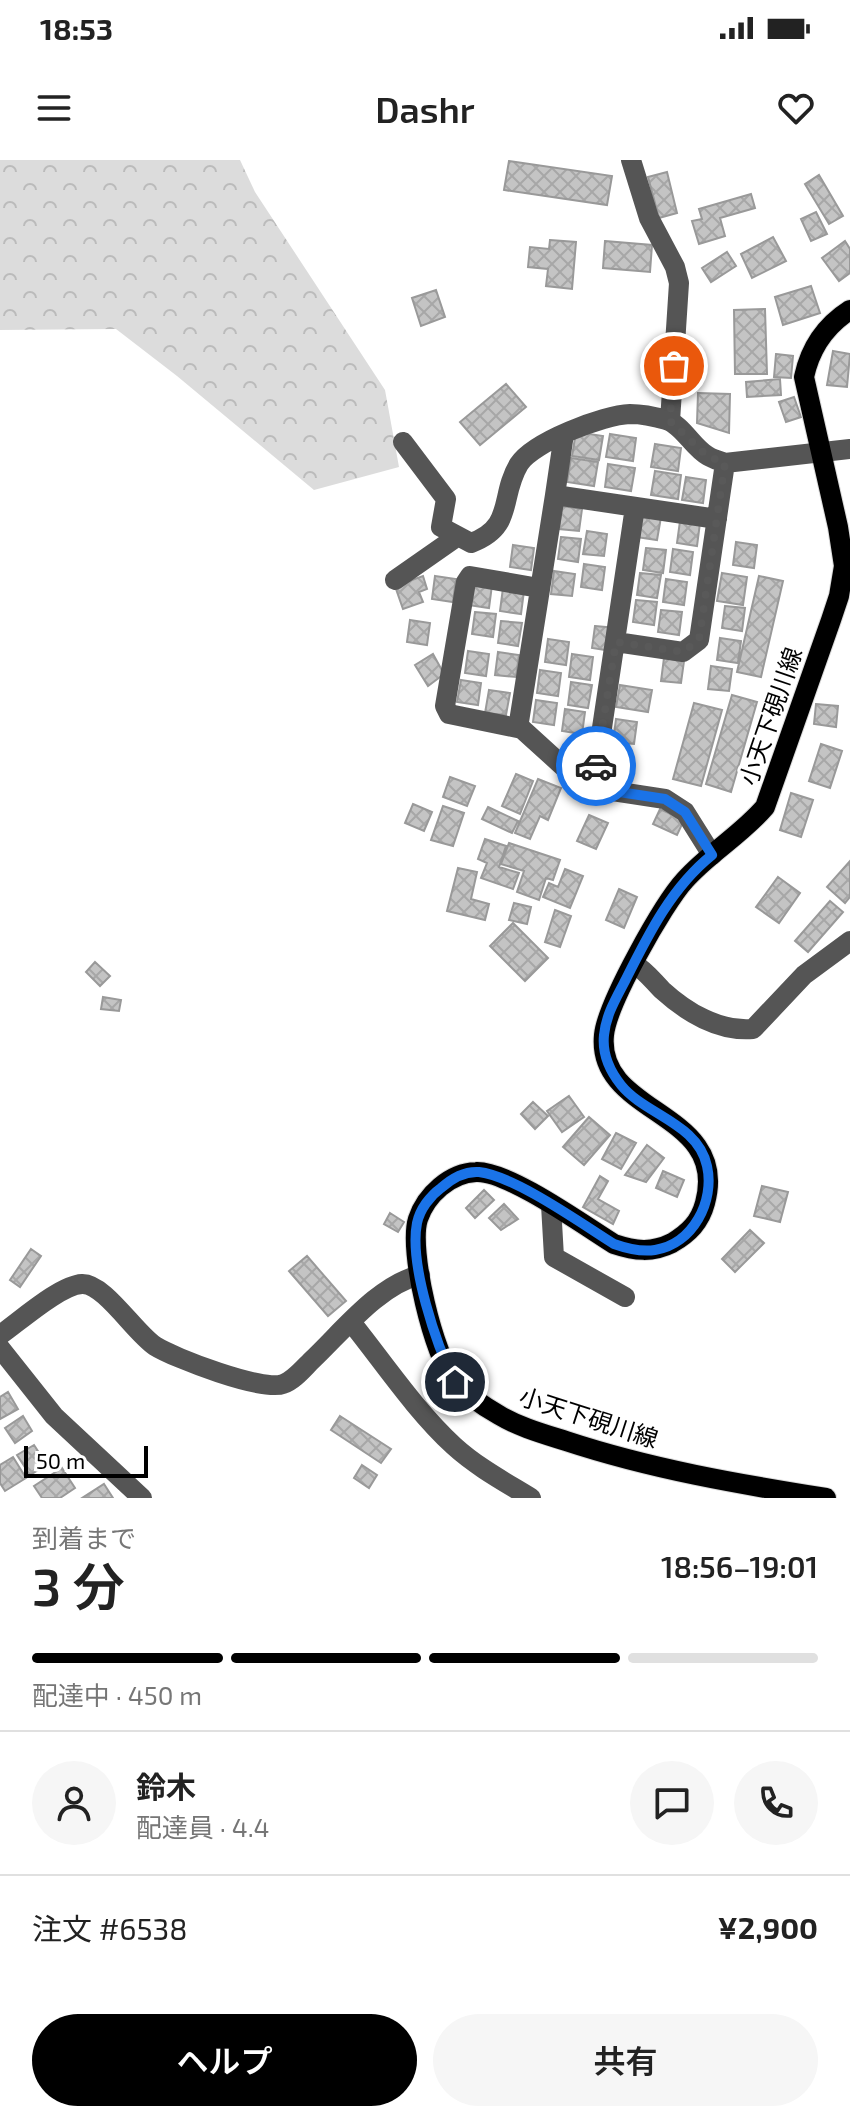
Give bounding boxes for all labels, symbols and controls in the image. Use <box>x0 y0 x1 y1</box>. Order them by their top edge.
text: 18:53 <box>40 10 113 46</box>
icon: menu <box>32 86 76 130</box>
icon: heart <box>774 86 818 130</box>
text: Dashr <box>375 87 475 130</box>
pin <box>640 332 708 400</box>
icon: bag <box>652 344 696 388</box>
street label: 小天下硯川線 <box>733 643 807 789</box>
courier <box>556 726 636 806</box>
icon: car <box>574 744 618 788</box>
pin <box>421 1348 489 1416</box>
icon: home <box>433 1360 477 1404</box>
street label: 小天下硯川線 <box>516 1381 662 1453</box>
scale bar <box>24 1442 148 1478</box>
text: 50 m <box>36 1447 85 1473</box>
text: 到着まで <box>32 1522 136 1553</box>
text: 18:56–19:01 <box>661 1548 818 1584</box>
text: 3 分 <box>32 1554 125 1616</box>
text: 配達中 · 450 m <box>32 1679 202 1710</box>
button: person <box>32 1761 116 1845</box>
button: chat <box>630 1761 714 1845</box>
button: phone <box>734 1761 818 1845</box>
text: 鈴木 <box>136 1768 196 1804</box>
text: 配達員 · 4.4 <box>136 1811 269 1842</box>
text: ¥2,900 <box>718 1909 818 1945</box>
text: 注文 #6538 <box>32 1910 187 1946</box>
button: ヘルプ <box>32 2014 417 2106</box>
button: 共有 <box>433 2014 818 2106</box>

